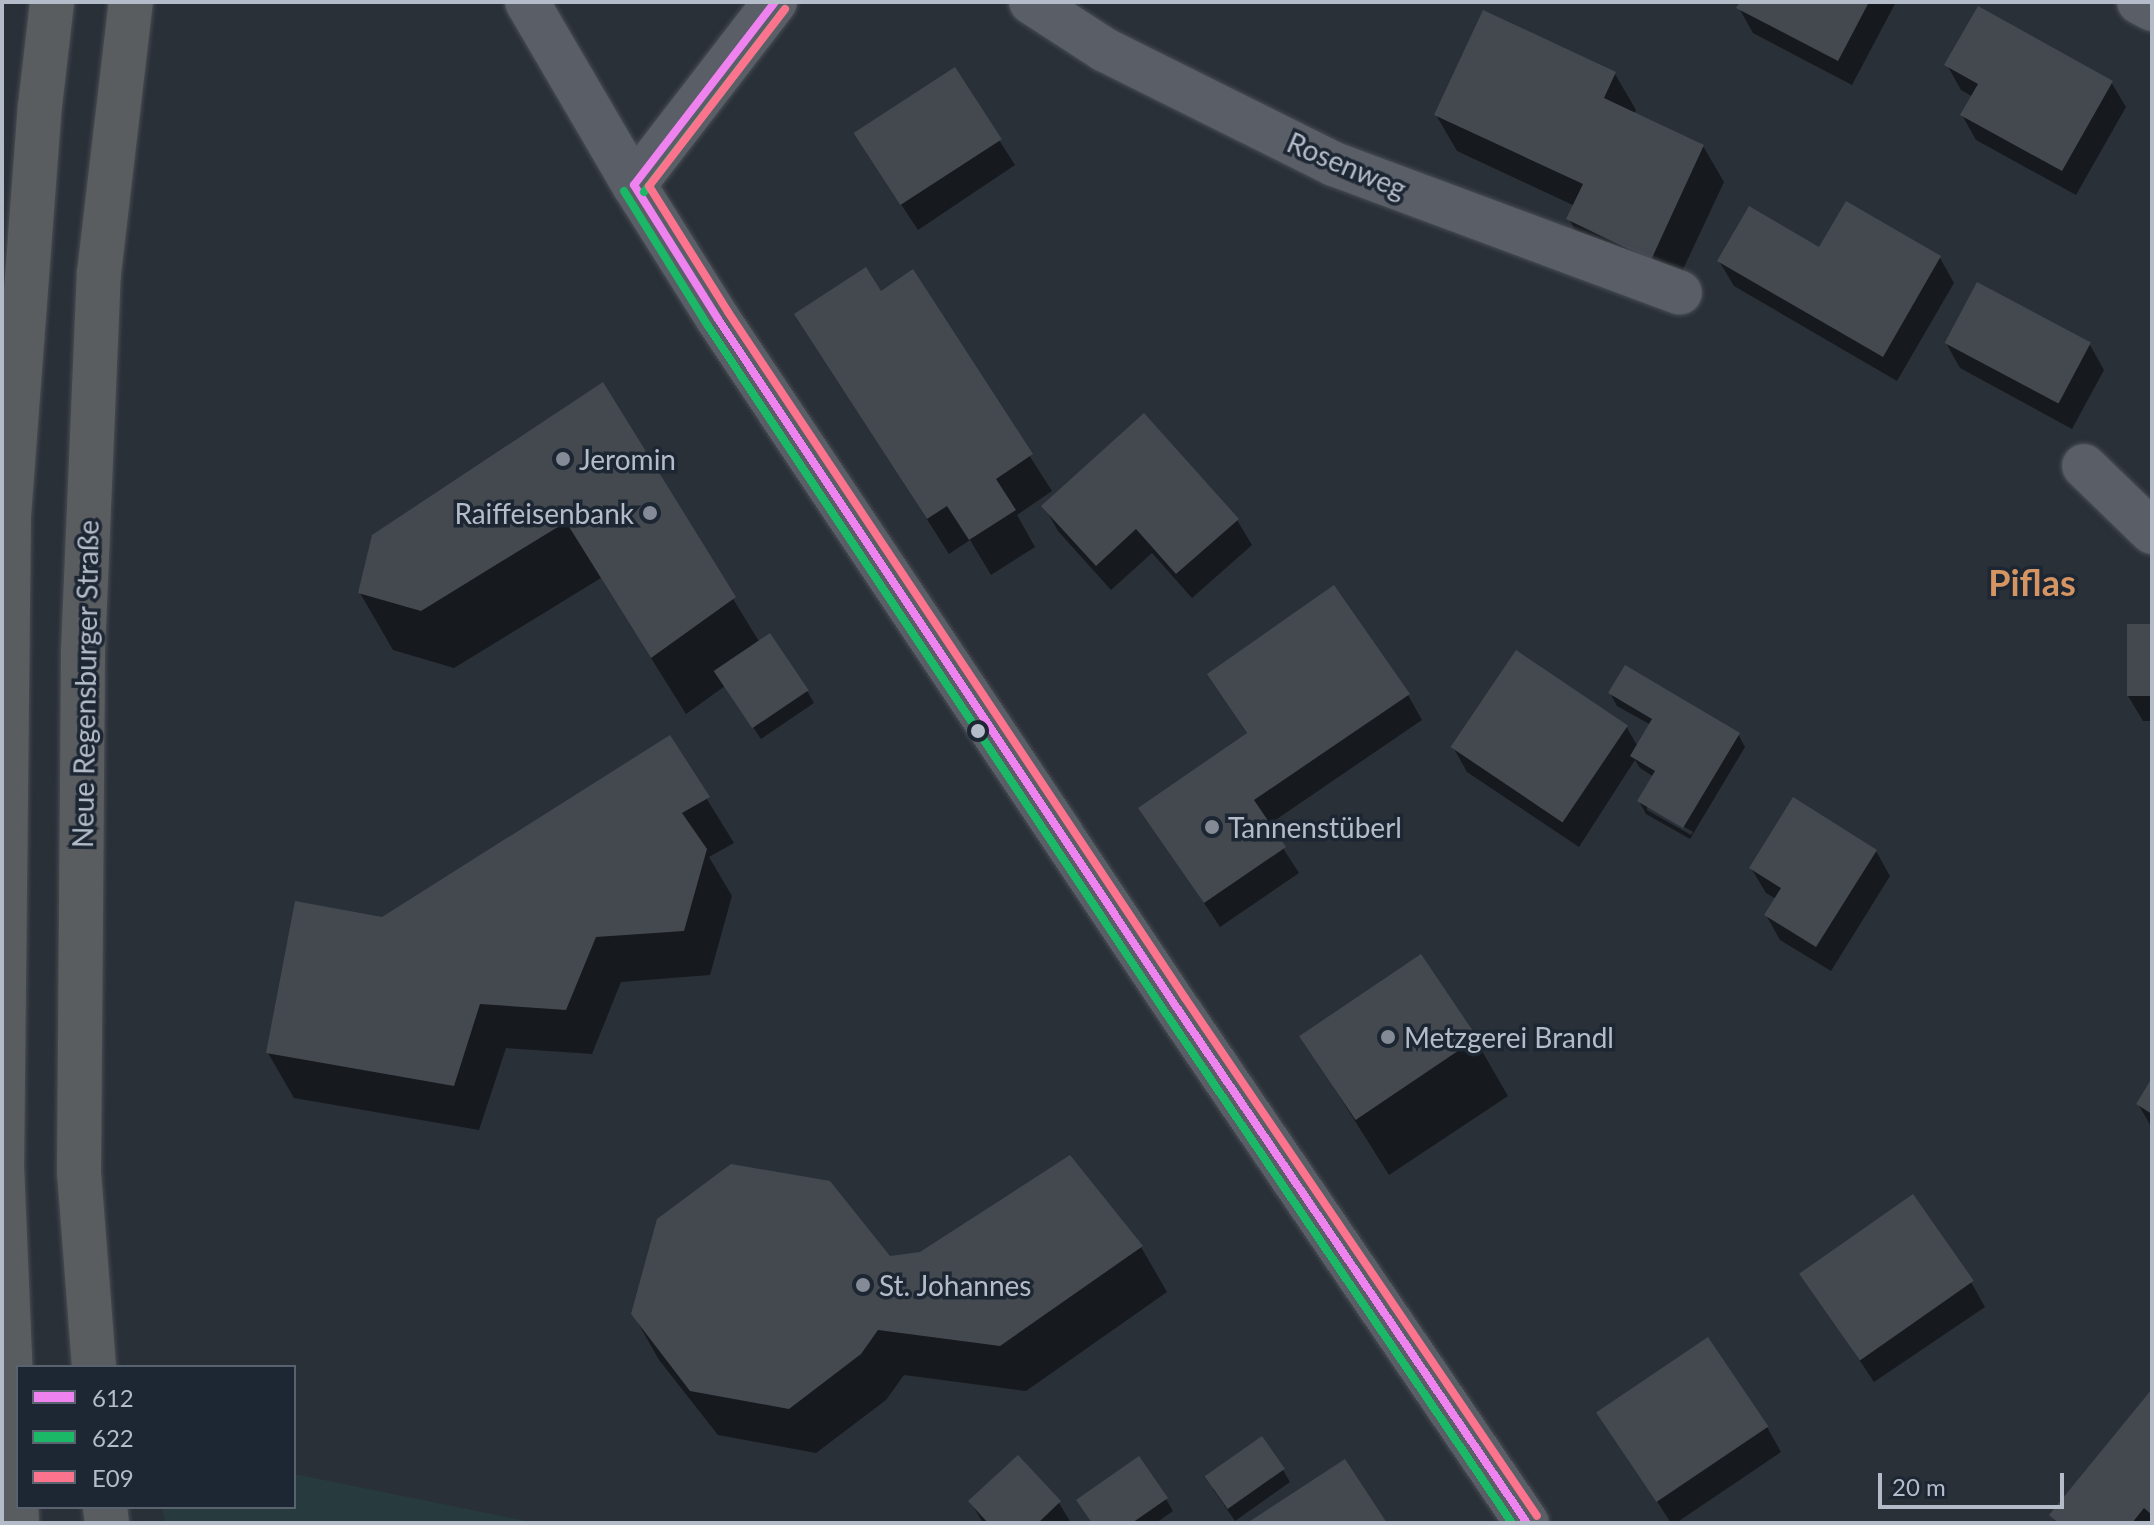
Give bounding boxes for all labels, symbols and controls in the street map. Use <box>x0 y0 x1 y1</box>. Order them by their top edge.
street label: Rosenweg <box>1282 125 1412 205</box>
place label: Jeromin <box>579 442 676 476</box>
marker: Jeromin <box>554 450 572 468</box>
place label: Raiffeisenbank <box>454 496 634 530</box>
marker: Raiffeisenbank <box>641 504 659 522</box>
street label: Neue Regensburger Straße <box>65 519 105 849</box>
district label: Piflas <box>1988 561 2076 605</box>
unlabelled marker <box>970 723 986 739</box>
place label: Tannenstüberl <box>1228 810 1402 844</box>
marker: Tannenstüberl <box>1203 818 1221 836</box>
place label: Metzgerei Brandl <box>1404 1020 1614 1054</box>
marker: Metzgerei Brandl <box>1379 1028 1397 1046</box>
place label: St. Johannes <box>879 1268 1032 1302</box>
marker: St. Johannes <box>854 1276 872 1294</box>
legend <box>16 1365 296 1509</box>
text: 612 <box>92 1383 134 1412</box>
text: 622 <box>92 1423 134 1452</box>
scale bar <box>1882 1457 2068 1507</box>
text: E09 <box>92 1463 134 1492</box>
text: 20 m <box>1892 1472 1946 1501</box>

